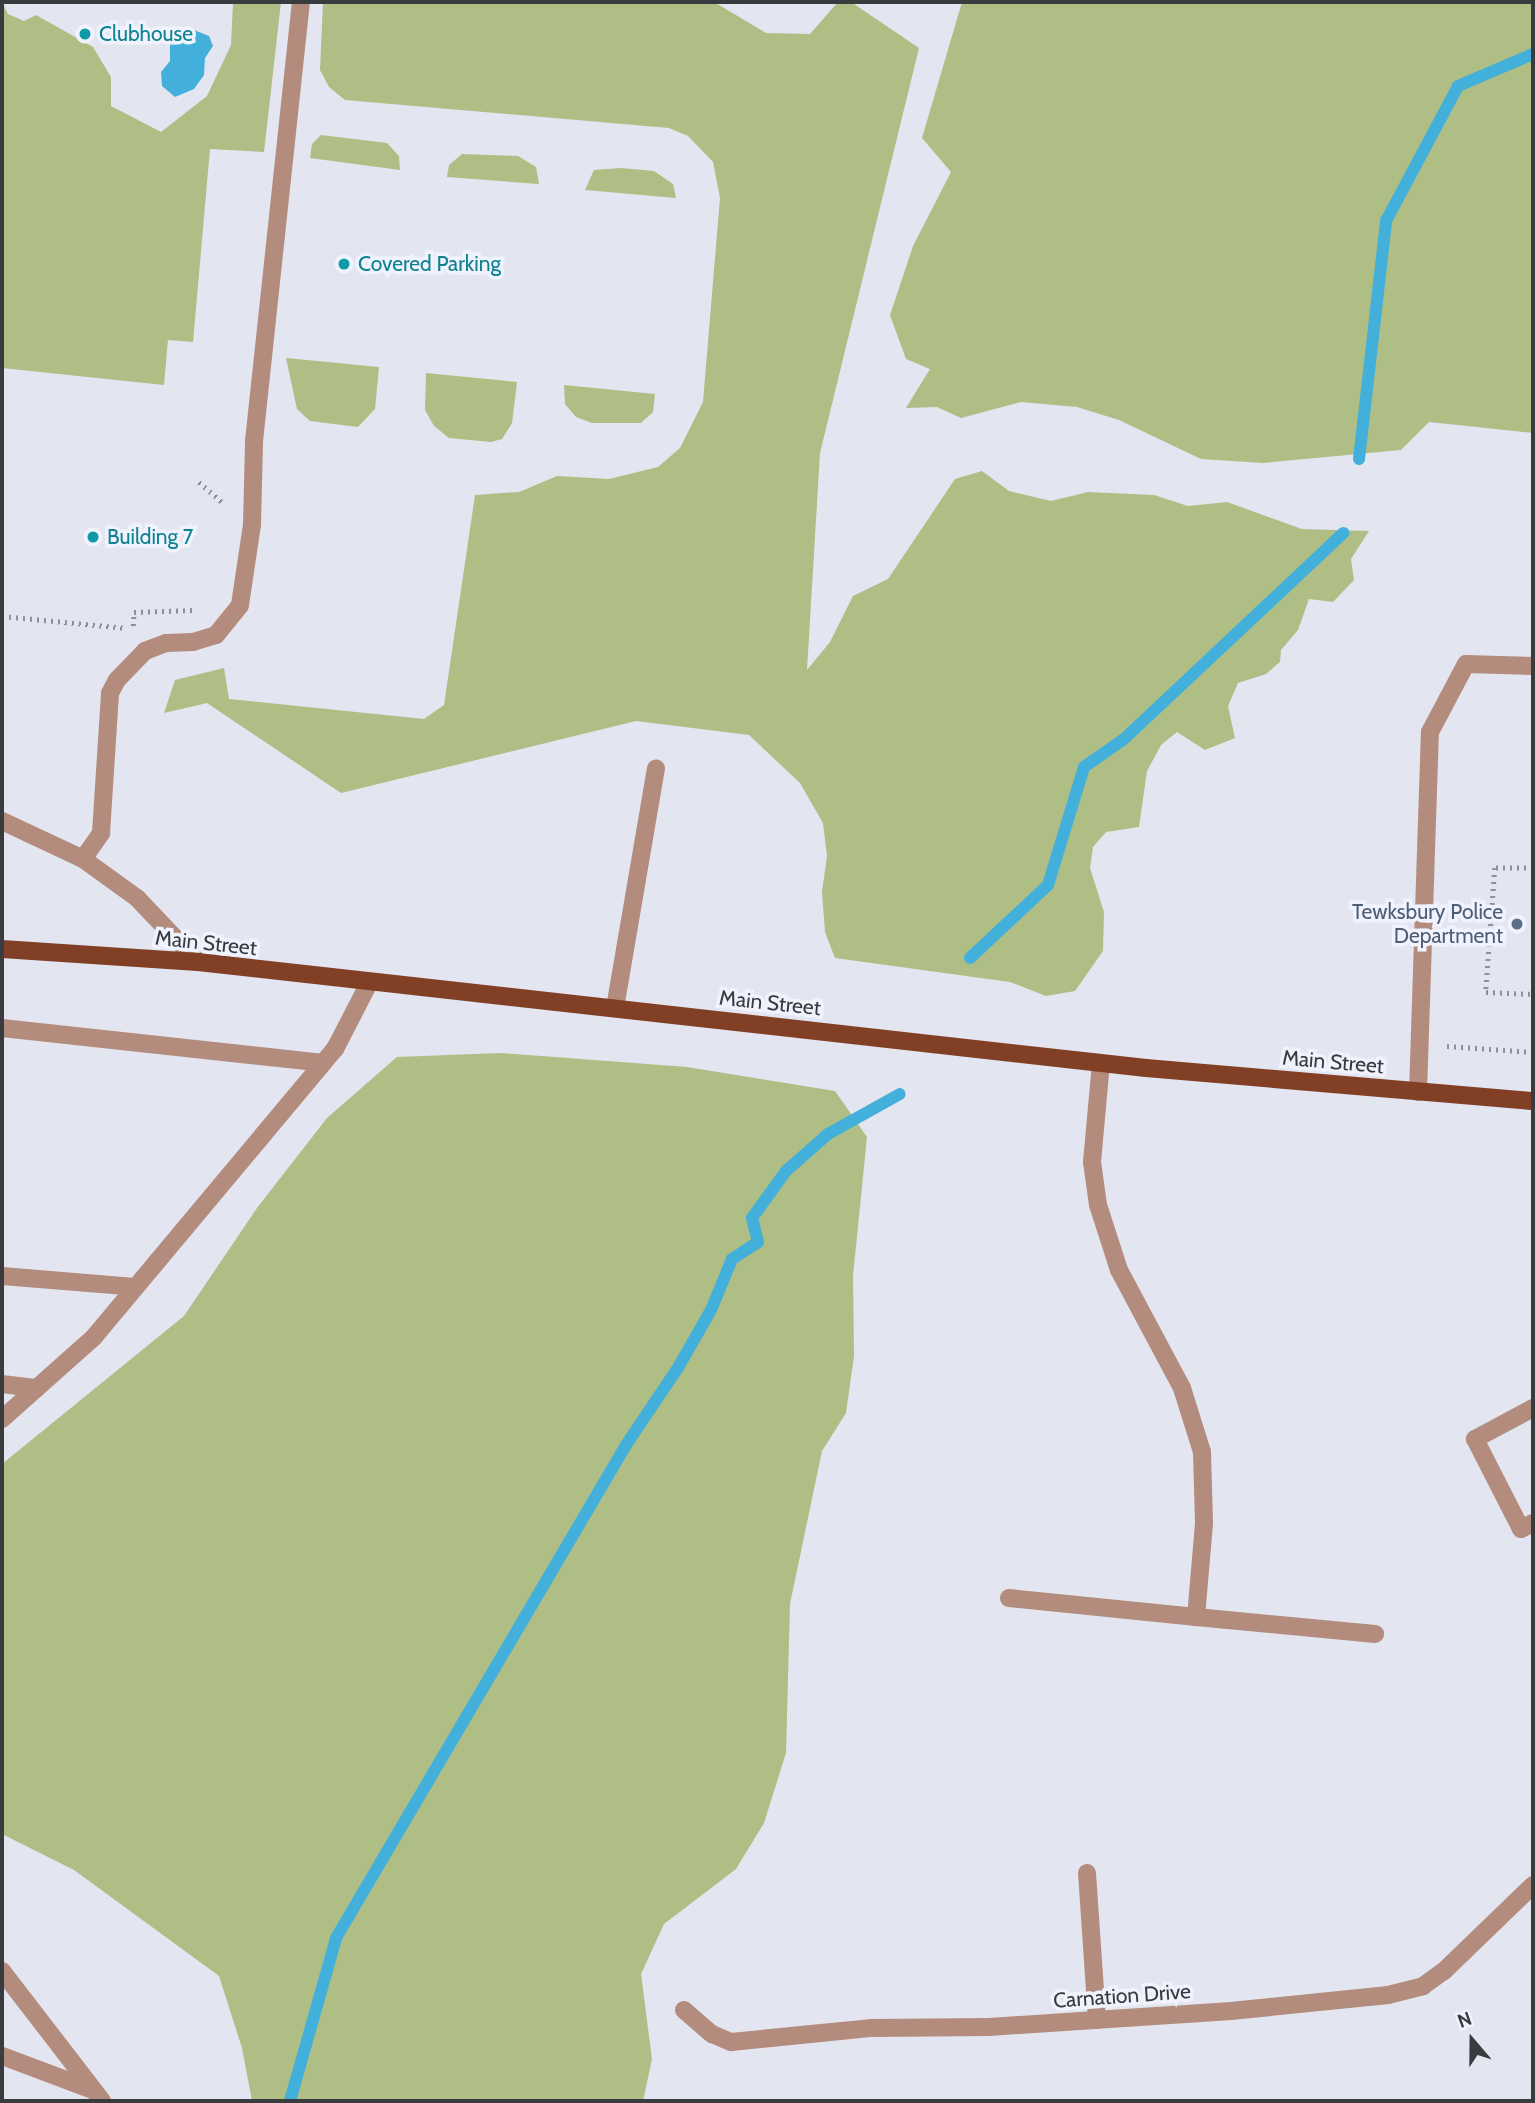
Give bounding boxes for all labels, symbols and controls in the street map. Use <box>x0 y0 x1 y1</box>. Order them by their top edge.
place label: Clubhouse <box>99 21 193 47</box>
marker: Clubhouse <box>77 26 93 42</box>
place label: Covered Parking <box>358 251 501 277</box>
marker: Covered Parking <box>336 256 352 272</box>
place label: Building 7 <box>107 524 193 550</box>
marker: Building 7 <box>85 529 101 545</box>
place label: Tewksbury Police Department <box>1352 899 1503 949</box>
marker: Tewksbury Police Department <box>1509 916 1525 932</box>
street label: Main Street <box>154 925 258 961</box>
street label: Main Street <box>718 985 822 1021</box>
street label: Main Street <box>1281 1045 1385 1079</box>
street label: Carnation Drive <box>1052 1979 1192 2013</box>
north arrow <box>1437 2005 1507 2075</box>
text: N <box>1454 2007 1475 2033</box>

